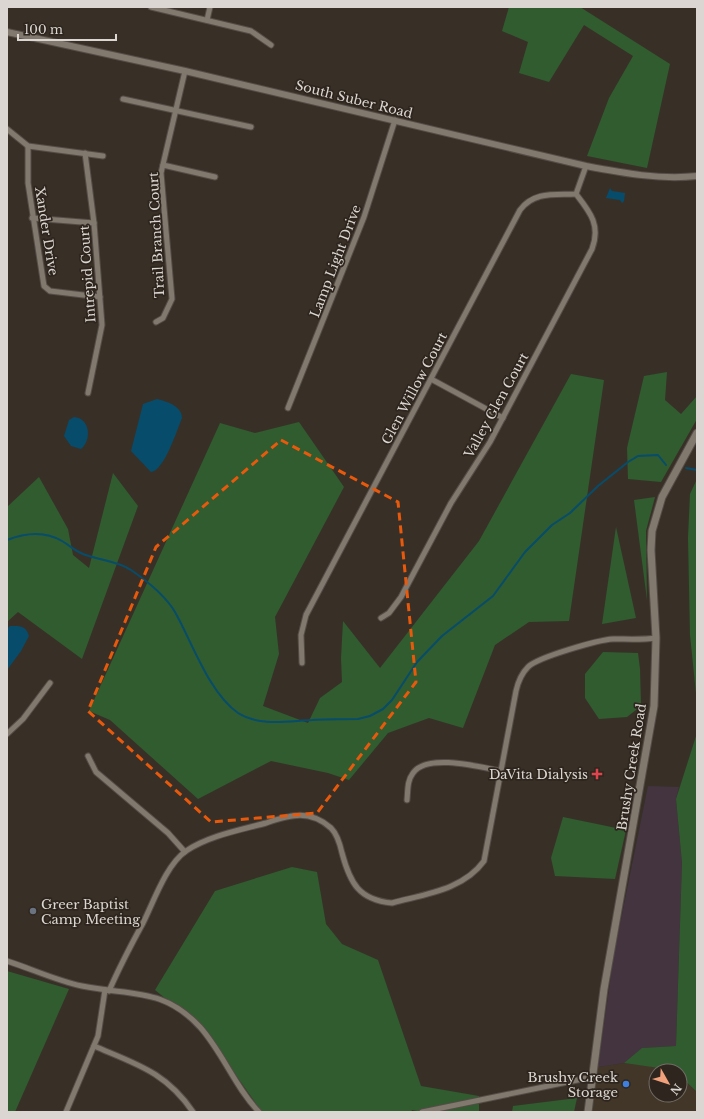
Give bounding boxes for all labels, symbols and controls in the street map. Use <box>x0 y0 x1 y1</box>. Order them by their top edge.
scale bar <box>18 16 116 42</box>
text: 100 m <box>24 22 63 37</box>
street label: South Suber Road <box>293 77 415 122</box>
street label: Trail Branch Court <box>145 172 168 298</box>
street label: Xander Drive <box>31 185 62 277</box>
street label: Lamp Light Drive <box>306 202 365 320</box>
street label: Intrepid Court <box>76 225 99 323</box>
street label: Glen Willow Court <box>378 329 451 447</box>
street label: Valley Glen Court <box>460 349 533 462</box>
street label: Brushy Creek Road <box>613 702 650 832</box>
place label: DaVita Dialysis <box>489 766 588 783</box>
marker: DaVita Dialysis <box>591 768 603 780</box>
place label: Greer Baptist Camp Meeting <box>41 896 140 928</box>
marker: Greer Baptist Camp Meeting <box>28 906 38 916</box>
north arrow <box>648 1063 688 1103</box>
place label: Brushy Creek Storage <box>527 1069 618 1101</box>
marker: Brushy Creek Storage <box>621 1079 631 1089</box>
text: N <box>667 1081 684 1098</box>

